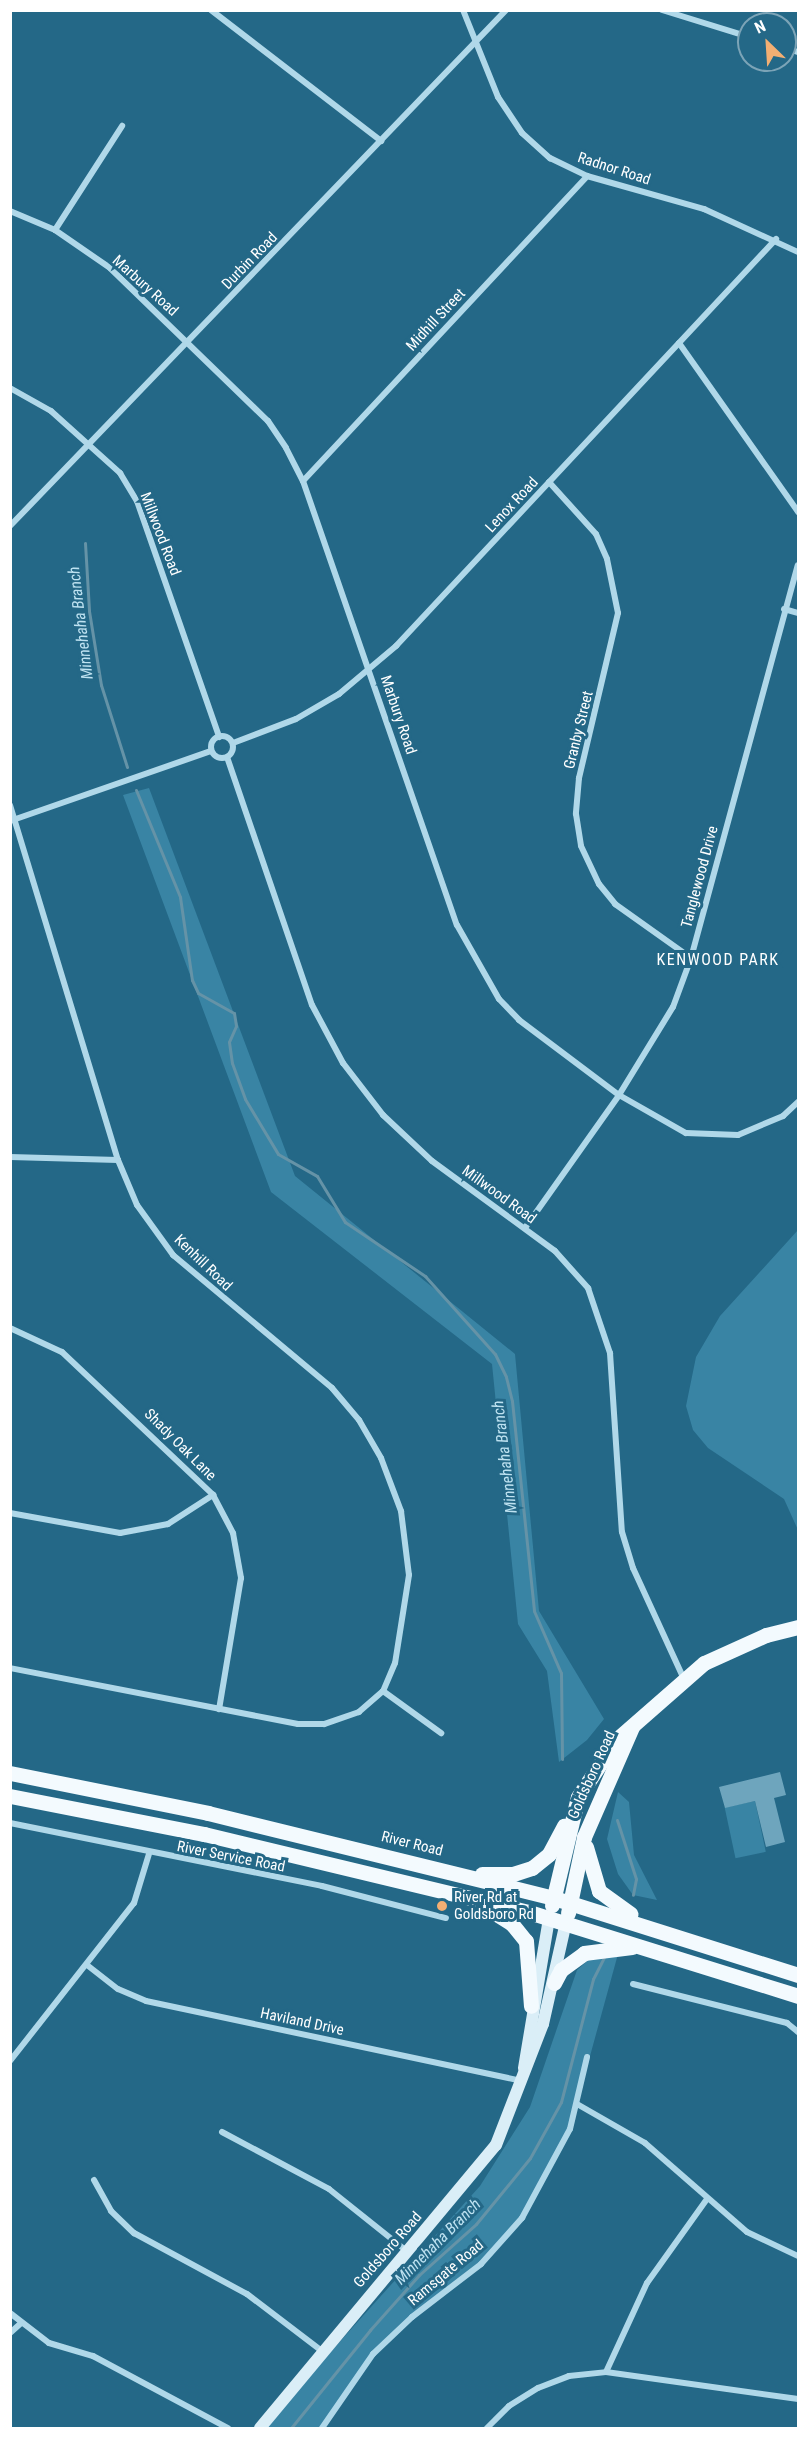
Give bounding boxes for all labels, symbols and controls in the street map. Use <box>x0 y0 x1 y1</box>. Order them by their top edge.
north arrow <box>737 12 797 72</box>
text: N <box>752 16 768 38</box>
street label: Radnor Road <box>575 149 653 189</box>
street label: Durbin Road <box>219 229 281 293</box>
street label: Marbury Road <box>108 252 182 320</box>
street label: Midhill Street <box>403 285 469 355</box>
street label: Lenox Road <box>482 474 542 536</box>
street label: Millwood Road <box>136 490 184 578</box>
water label: Minnehaha Branch <box>65 565 97 681</box>
street label: Marbury Road <box>376 673 420 757</box>
street label: Granby Street <box>561 689 597 771</box>
street label: Tanglewood Drive <box>678 824 722 930</box>
district label: KENWOOD PARK <box>656 950 780 970</box>
street label: Millwood Road <box>458 1162 540 1228</box>
street label: Kenhill Road <box>170 1231 236 1295</box>
water label: Minnehaha Branch <box>489 1399 521 1515</box>
street label: Shady Oak Lane <box>140 1405 220 1485</box>
street label: Goldsboro Road <box>565 1728 619 1822</box>
street label: River Road <box>379 1828 445 1860</box>
street label: River Service Road <box>175 1838 287 1876</box>
place label: River Rd at Goldsboro Rd <box>454 1888 534 1923</box>
marker: River Rd at Goldsboro Rd <box>435 1899 449 1913</box>
street label: Haviland Drive <box>259 2004 345 2040</box>
water label: Minnehaha Branch <box>391 2195 485 2289</box>
street label: Goldsboro Road <box>350 2208 426 2292</box>
street label: Ramsgate Road <box>405 2236 487 2310</box>

